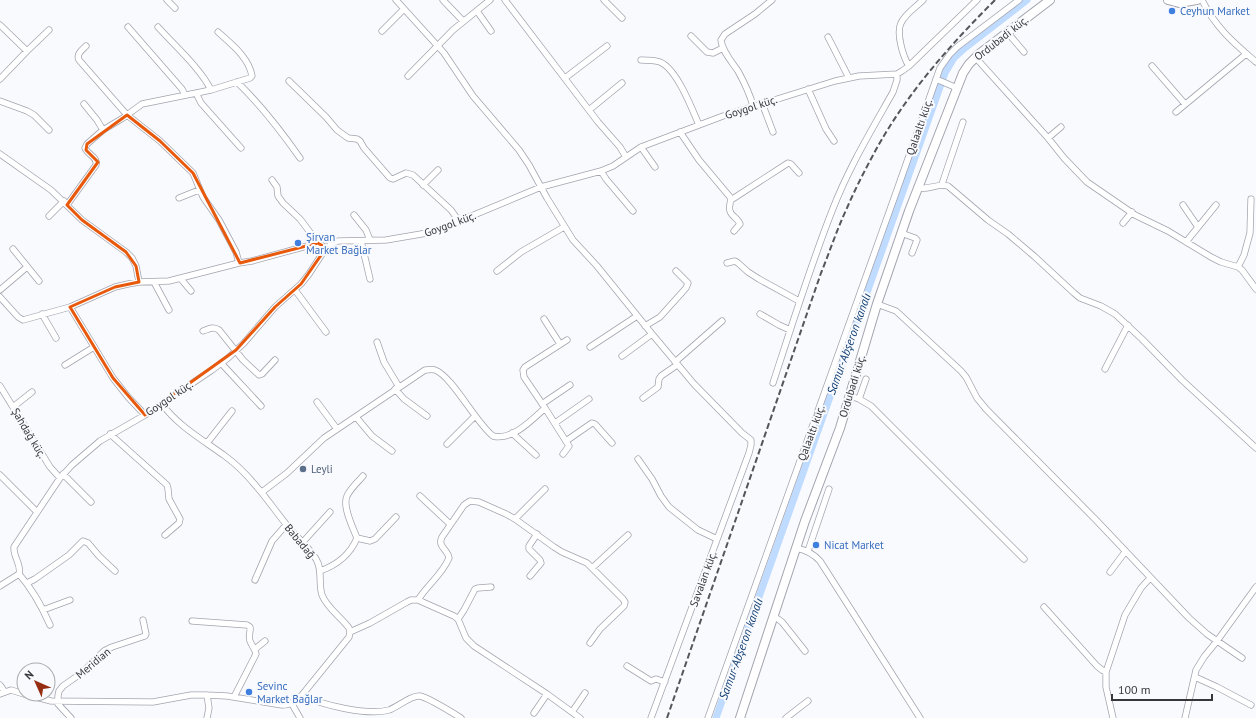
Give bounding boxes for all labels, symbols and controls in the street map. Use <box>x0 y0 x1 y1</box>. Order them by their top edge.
place label: Ceyhun Market <box>1180 4 1250 18</box>
marker: Ceyhun Market <box>1167 6 1177 16</box>
street label: Ordubadi küç. <box>971 13 1031 63</box>
street label: Goygol küç. <box>723 92 779 122</box>
street label: Qalaaltı küç. <box>903 97 935 157</box>
street label: Goygol küç. <box>422 208 478 240</box>
place label: Şirvan Market Bağlar <box>306 230 372 257</box>
marker: Şirvan Market Bağlar <box>293 238 303 248</box>
water label: Samur-Abşeron kanalı <box>823 291 874 397</box>
street label: Ordubadi küç. <box>836 353 868 419</box>
street label: Goygol küç. <box>143 377 195 419</box>
street label: Qalaaltı küç. <box>794 403 828 463</box>
street label: Şahdağ küç. <box>9 405 49 461</box>
place label: Leyli <box>311 462 333 476</box>
marker: Leyli <box>298 464 308 474</box>
street label: Babadağ <box>282 521 318 561</box>
place label: Nicat Market <box>824 538 884 552</box>
marker: Nicat Market <box>811 540 821 550</box>
street label: Savalan küç. <box>686 549 720 609</box>
water label: Samur-Abşeron kanalı <box>715 596 766 702</box>
street label: Meridian <box>73 644 113 682</box>
north arrow <box>16 662 56 702</box>
text: N <box>21 667 36 682</box>
scale bar <box>1112 676 1212 702</box>
place label: Sevinc Market Bağlar <box>257 679 323 706</box>
text: 100 m <box>1118 682 1151 697</box>
marker: Sevinc Market Bağlar <box>244 687 254 697</box>

